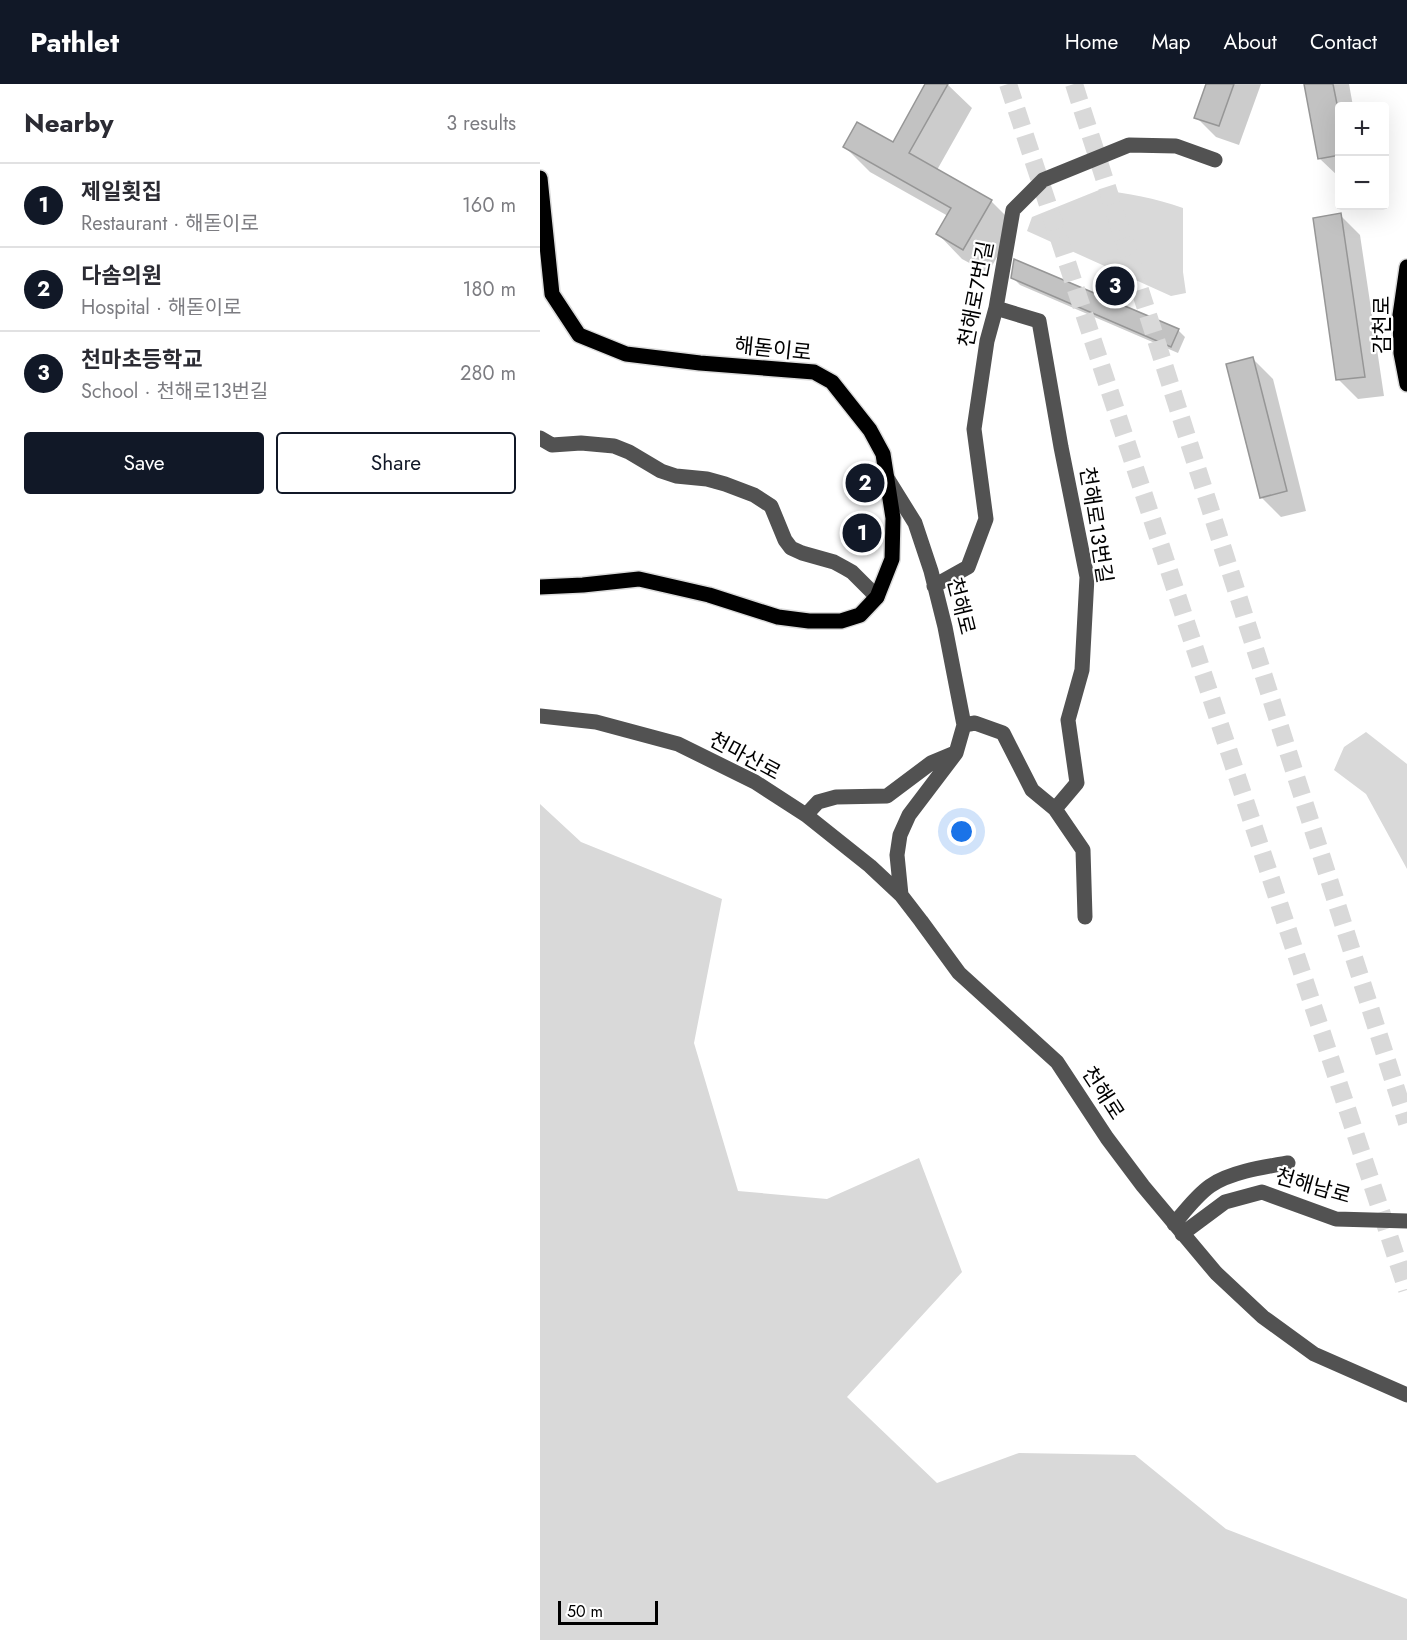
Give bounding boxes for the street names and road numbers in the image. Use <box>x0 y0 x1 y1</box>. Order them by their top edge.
street label: 천해로7번길 <box>951 238 1001 350</box>
street label: 감천로 <box>1367 296 1397 354</box>
street label: 해돋이로 <box>733 330 813 368</box>
street label: 천해로13번길 <box>1072 465 1120 585</box>
street label: 천해로 <box>939 574 983 638</box>
street label: 천마산로 <box>704 725 786 787</box>
street label: 천해로 <box>1075 1061 1131 1125</box>
street label: 천해남로 <box>1272 1161 1354 1211</box>

